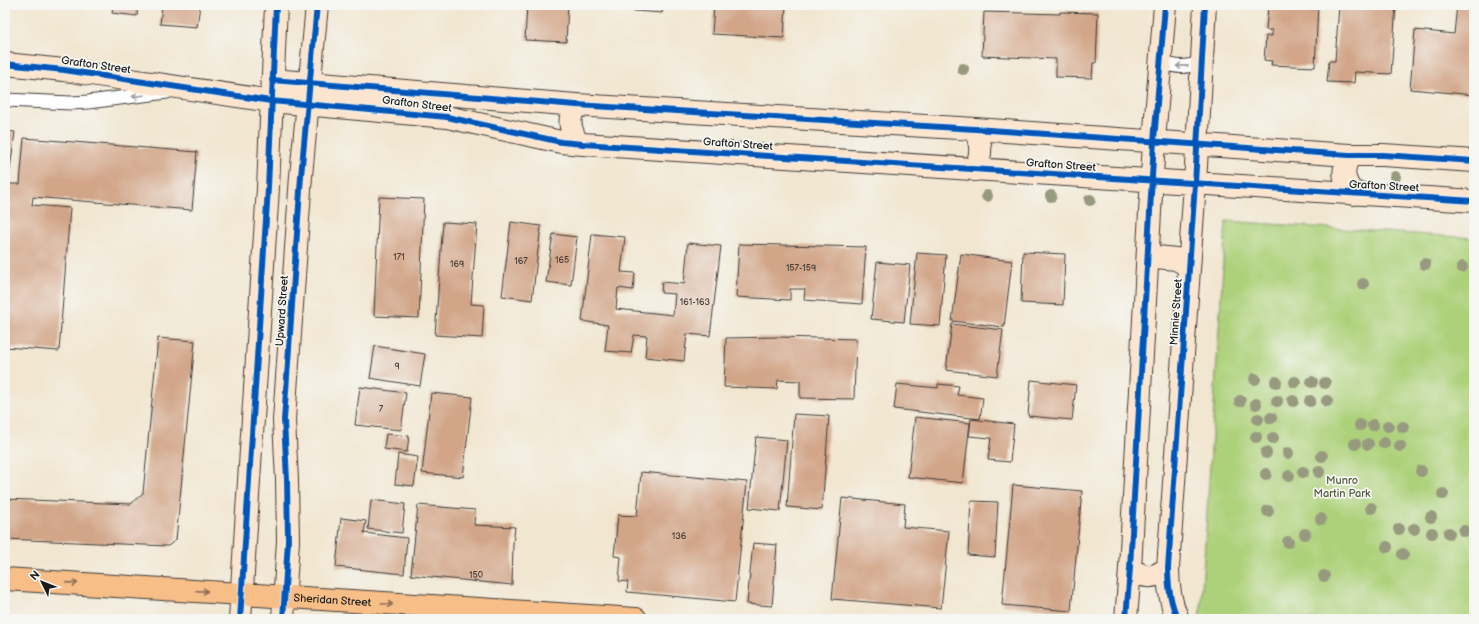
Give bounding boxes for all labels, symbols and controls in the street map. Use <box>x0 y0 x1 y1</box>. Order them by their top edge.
street label: Grafton Street <box>60 54 132 76</box>
one-way arrow <box>1176 63 1189 70</box>
one-way arrow <box>131 92 144 100</box>
street label: Grafton Street <box>381 93 453 115</box>
street label: Grafton Street <box>703 135 774 153</box>
street label: Grafton Street <box>1026 156 1097 174</box>
street label: Grafton Street <box>1349 178 1420 194</box>
house number: 171 <box>393 252 405 263</box>
house number: 165 <box>555 255 569 266</box>
house number: 167 <box>514 256 528 267</box>
house number: 169 <box>450 259 464 270</box>
house number: 157-159 <box>786 263 816 274</box>
street label: Upward Street <box>273 275 291 347</box>
street label: Minnie Street <box>1167 278 1185 346</box>
house number: 161-163 <box>680 297 711 308</box>
house number: 9 <box>394 361 400 372</box>
house number: 7 <box>379 404 384 415</box>
park label: Munro Martin Park <box>1313 474 1371 500</box>
house number: 136 <box>672 531 687 542</box>
north arrow <box>22 562 62 602</box>
text: N <box>27 568 43 583</box>
house number: 150 <box>469 570 483 581</box>
one-way arrow <box>65 579 78 586</box>
one-way arrow <box>195 588 208 595</box>
street label: Sheridan Street <box>293 591 372 609</box>
one-way arrow <box>380 600 393 607</box>

